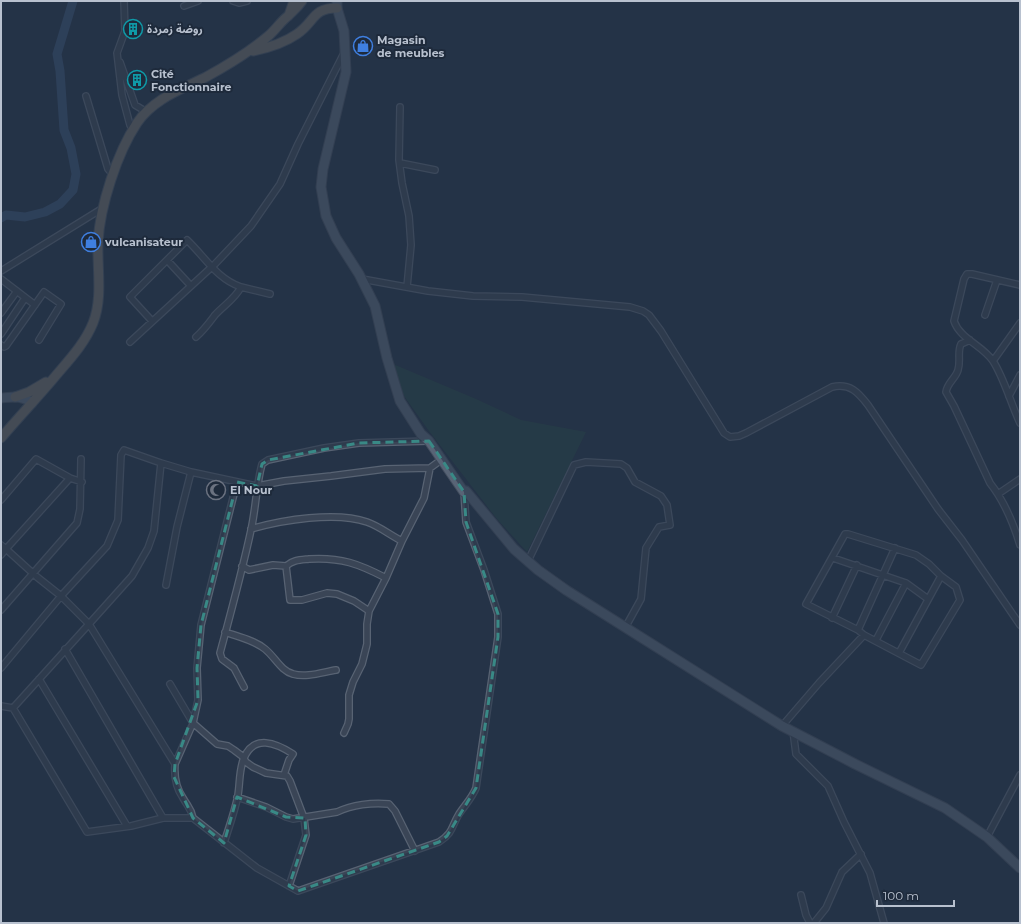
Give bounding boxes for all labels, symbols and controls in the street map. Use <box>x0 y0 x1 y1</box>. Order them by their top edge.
building icon: روضة زمردة <box>122 18 144 40</box>
place label: روضة زمردة <box>147 22 203 36</box>
place label: Magasin de meubles <box>377 33 445 60</box>
shop icon: Magasin de meubles <box>352 35 374 57</box>
place label: Cité Fonctionnaire <box>151 67 232 94</box>
building icon: Cité Fonctionnaire <box>126 69 148 91</box>
shop icon: vulcanisateur <box>80 231 102 253</box>
place label: vulcanisateur <box>104 235 183 249</box>
mosque icon: El Nour <box>205 479 227 501</box>
place label: El Nour <box>230 483 272 497</box>
scale bar <box>877 882 954 908</box>
text: 100 m <box>883 888 919 903</box>

